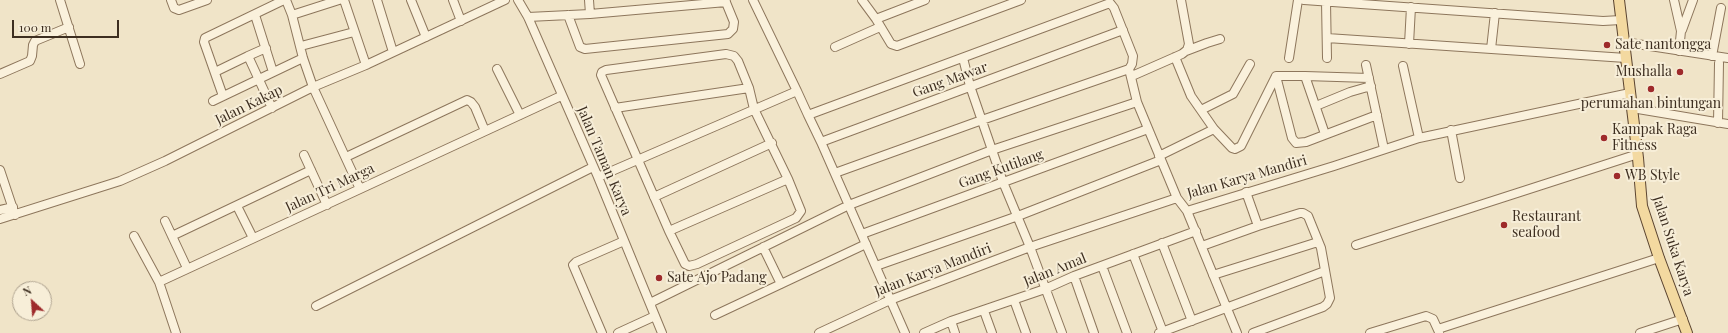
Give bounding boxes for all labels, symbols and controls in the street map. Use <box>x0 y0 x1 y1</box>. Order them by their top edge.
scale bar <box>14 12 121 38</box>
text: 100 m <box>19 19 51 35</box>
place label: Sate nantongga <box>1615 37 1711 53</box>
marker: Sate nantongga <box>1602 40 1612 50</box>
street label: Gang Mawar <box>910 59 990 101</box>
place label: Mushalla <box>1615 64 1672 80</box>
marker: Mushalla <box>1675 67 1685 77</box>
street label: Jalan Kakap <box>213 81 285 129</box>
marker: perumahan bintungan <box>1646 84 1656 94</box>
place label: perumahan bintungan <box>1581 96 1721 112</box>
street label: Jalan Taman Karya <box>573 104 635 218</box>
place label: Kampak Raga Fitness <box>1612 122 1697 154</box>
marker: Kampak Raga Fitness <box>1599 133 1609 143</box>
street label: Gang Kutilang <box>956 146 1046 192</box>
street label: Jalan Karya Mandiri <box>1185 152 1309 202</box>
street label: Jalan Tri Marga <box>283 160 377 216</box>
place label: WB Style <box>1625 168 1680 184</box>
marker: WB Style <box>1612 171 1622 181</box>
street label: Jalan Suka Karya <box>1649 194 1697 298</box>
place label: Restaurant seafood <box>1512 209 1581 242</box>
marker: Restaurant seafood <box>1499 220 1509 230</box>
street label: Jalan Karya Mandiri <box>872 240 994 300</box>
street label: Jalan Amal <box>1021 250 1089 290</box>
place label: Sate Ajo Padang <box>667 270 767 286</box>
marker: Sate Ajo Padang <box>654 273 664 283</box>
north arrow <box>12 281 52 321</box>
text: N <box>20 282 34 299</box>

